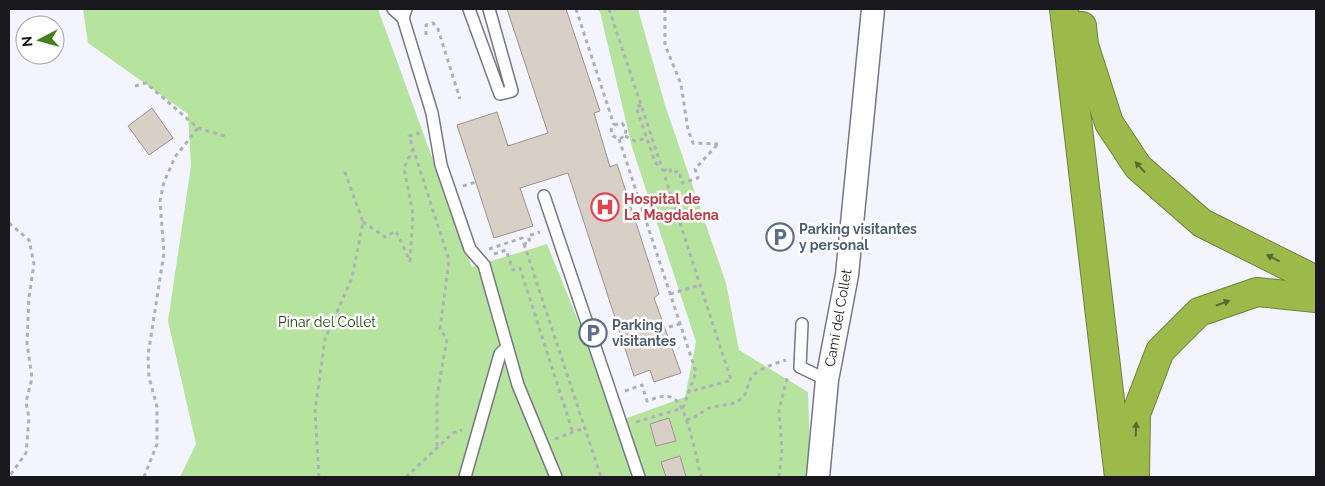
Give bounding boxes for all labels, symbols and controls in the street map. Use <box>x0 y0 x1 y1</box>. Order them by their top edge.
north arrow <box>15 15 65 65</box>
text: N <box>19 35 36 48</box>
one-way arrow <box>1134 162 1146 174</box>
place label: Hospital de La Magdalena <box>624 191 719 223</box>
hospital icon: Hospital de La Magdalena <box>590 192 620 222</box>
place label: Parking visitantes y personal <box>799 221 917 253</box>
parking icon: Parking visitantes y personal <box>765 222 795 252</box>
one-way arrow <box>1265 254 1280 262</box>
street label: Camí del Collet <box>822 268 855 368</box>
one-way arrow <box>1215 299 1230 307</box>
park label: Pinar del Collet <box>278 314 376 330</box>
place label: Parking visitantes <box>612 317 676 349</box>
parking icon: Parking visitantes <box>578 318 608 348</box>
one-way arrow <box>1132 420 1140 436</box>

